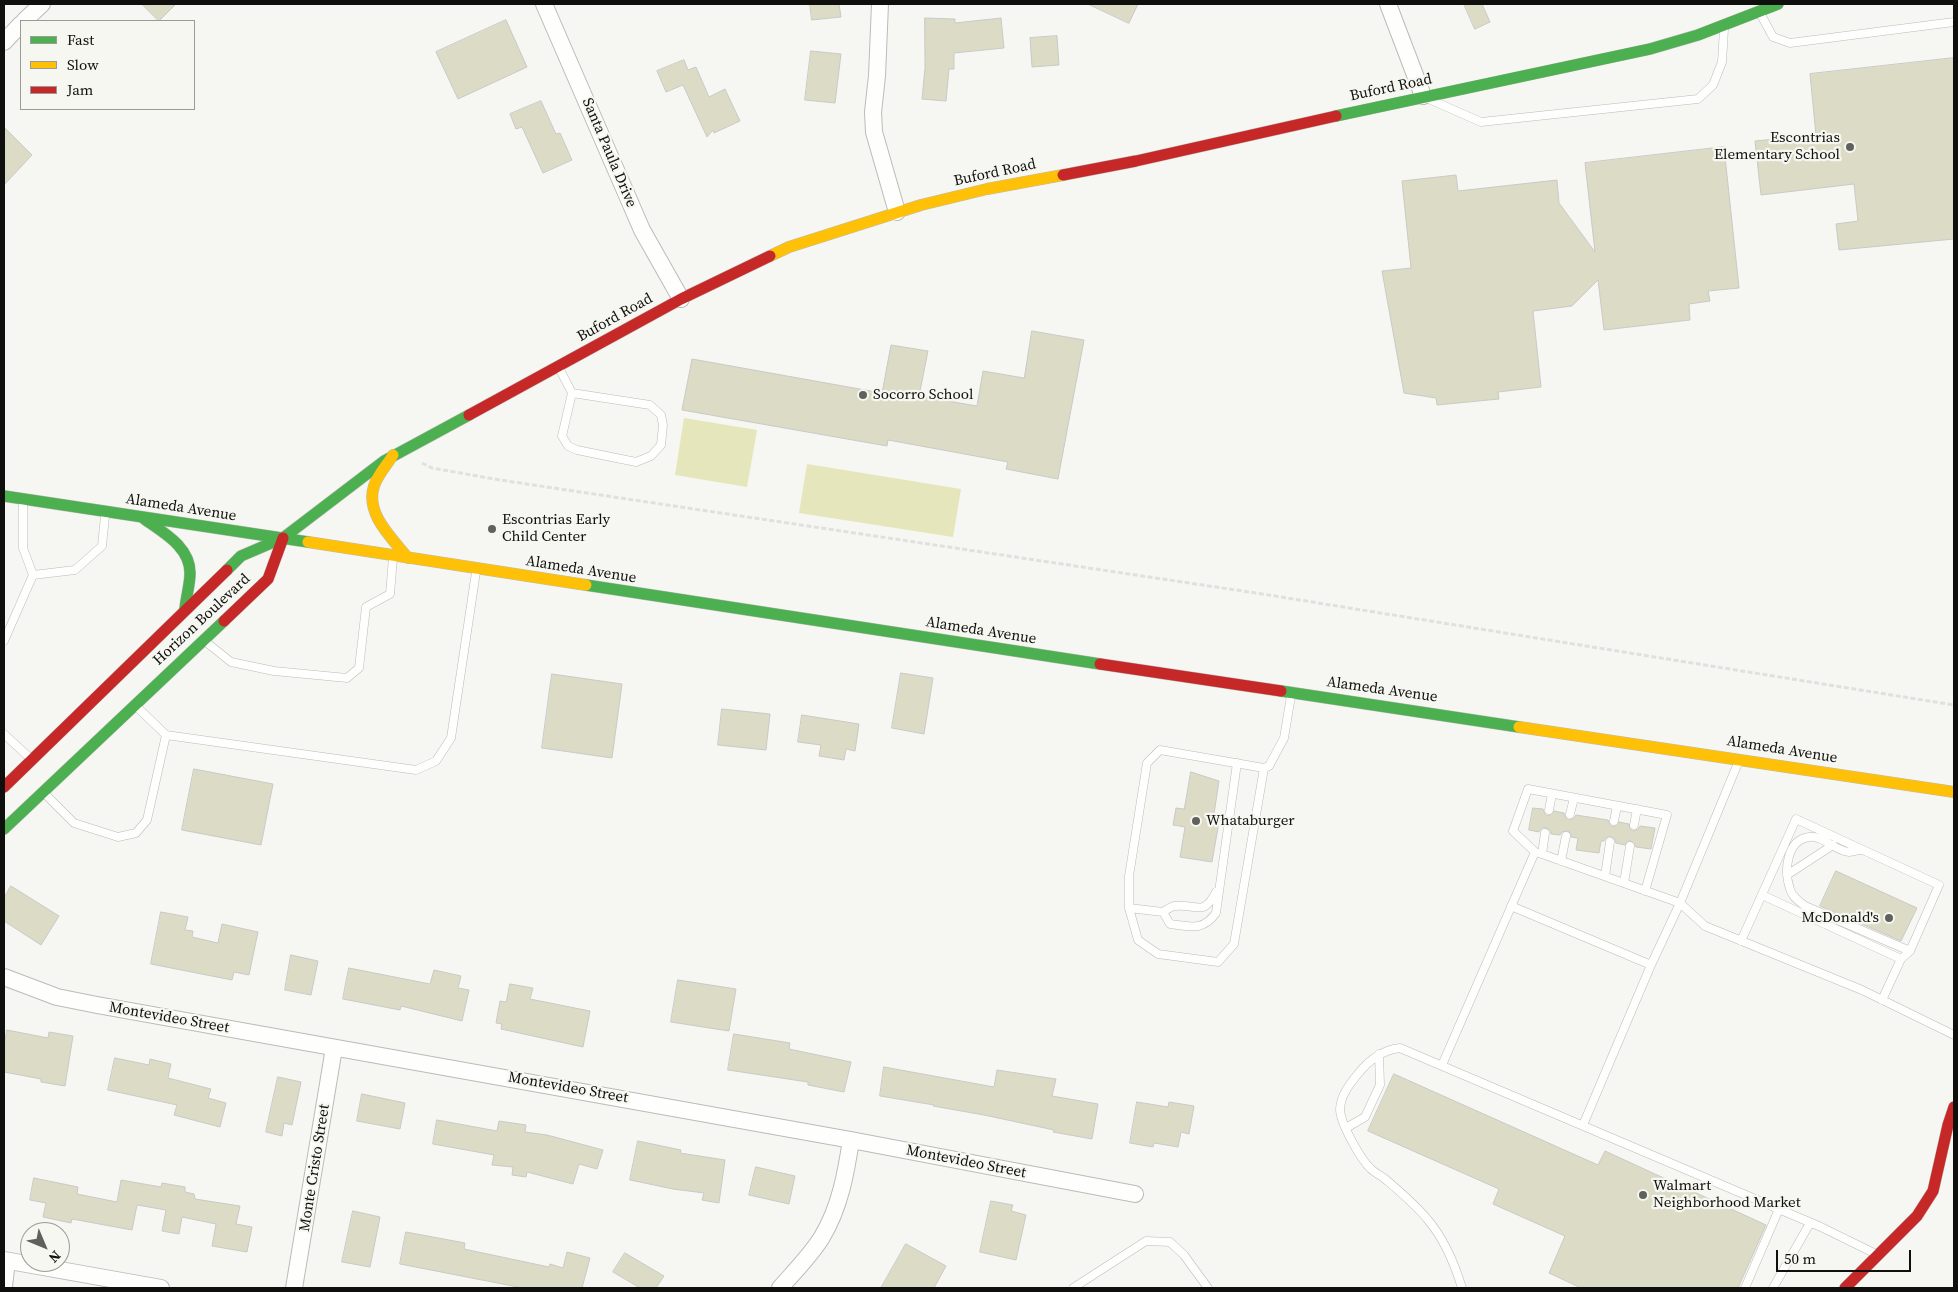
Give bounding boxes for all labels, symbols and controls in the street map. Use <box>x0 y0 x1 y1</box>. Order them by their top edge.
legend <box>20 20 195 110</box>
text: Fast <box>67 29 94 50</box>
text: Slow <box>67 54 99 75</box>
street label: Buford Road <box>1348 71 1434 105</box>
text: Jam <box>67 79 93 100</box>
street label: Santa Paula Drive <box>578 96 640 210</box>
place label: Escontrias Elementary School <box>1714 129 1840 164</box>
marker: Escontrias Elementary School <box>1844 141 1856 153</box>
street label: Buford Road <box>952 156 1038 190</box>
street label: Buford Road <box>574 290 656 346</box>
place label: Socorro School <box>873 386 973 404</box>
marker: Socorro School <box>857 389 869 401</box>
street label: Alameda Avenue <box>124 490 238 526</box>
place label: Escontrias Early Child Center <box>502 511 610 546</box>
marker: Escontrias Early Child Center <box>486 523 498 535</box>
street label: Alameda Avenue <box>524 552 638 588</box>
street label: Horizon Boulevard <box>150 570 254 670</box>
street label: Alameda Avenue <box>924 613 1038 649</box>
street label: Alameda Avenue <box>1325 673 1439 707</box>
street label: Alameda Avenue <box>1725 732 1839 768</box>
place label: Whataburger <box>1206 812 1295 830</box>
marker: Whataburger <box>1190 815 1202 827</box>
place label: McDonald's <box>1802 909 1879 927</box>
marker: McDonald's <box>1883 912 1895 924</box>
street label: Montevideo Street <box>108 999 230 1037</box>
street label: Montevideo Street <box>507 1069 629 1107</box>
street label: Monte Cristo Street <box>296 1103 334 1233</box>
street label: Montevideo Street <box>905 1142 1027 1182</box>
place label: Walmart Neighborhood Market <box>1653 1177 1801 1212</box>
marker: Walmart Neighborhood Market <box>1637 1189 1649 1201</box>
north arrow <box>20 1222 70 1272</box>
scale bar <box>1778 1240 1913 1272</box>
text: N <box>44 1246 66 1268</box>
text: 50 m <box>1784 1248 1816 1269</box>

